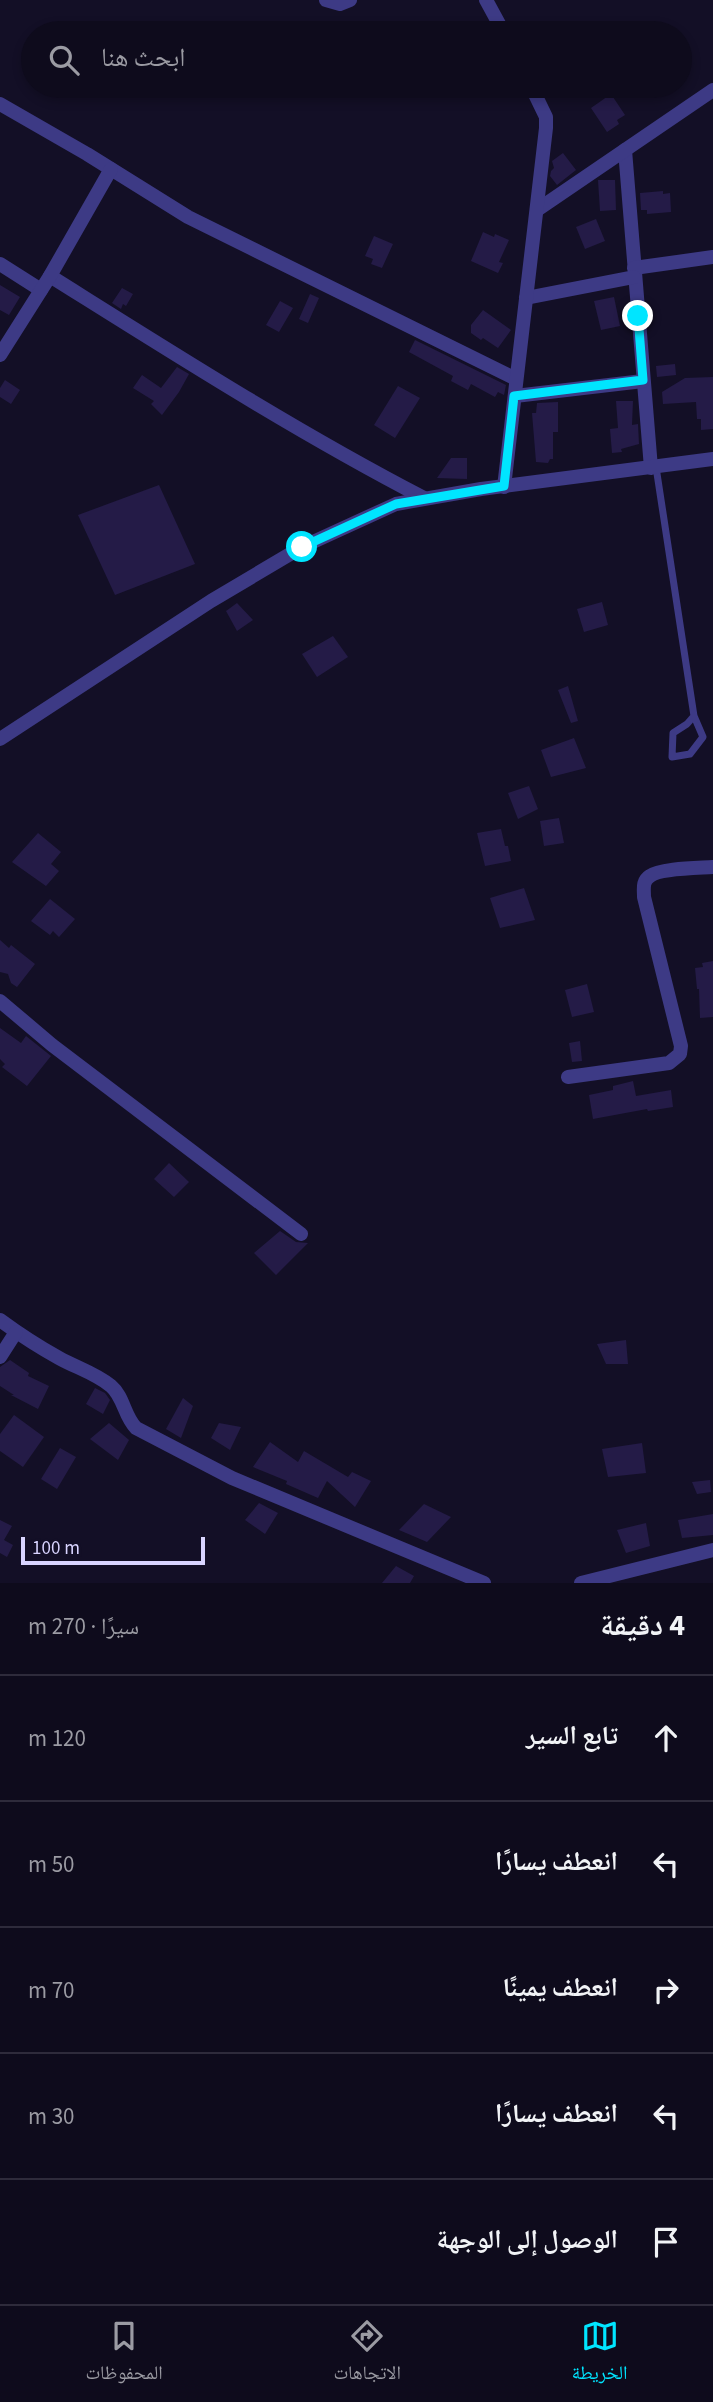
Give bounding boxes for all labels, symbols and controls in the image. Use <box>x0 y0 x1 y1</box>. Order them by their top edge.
search box <box>21 21 692 98</box>
text: ابحث هنا <box>101 39 185 76</box>
icon: search <box>45 41 83 79</box>
route end <box>622 300 653 331</box>
route start <box>286 531 317 562</box>
scale bar <box>21 1534 205 1566</box>
text: 100 m <box>32 1535 80 1562</box>
text: 4 دقيقة <box>600 1604 685 1647</box>
text: سيرًا · 270 m <box>28 1610 139 1643</box>
text: تابع السير <box>526 1717 618 1754</box>
icon: ahead <box>647 1719 685 1757</box>
text: 120 m <box>28 1722 86 1755</box>
text: انعطف يسارًا <box>495 1843 618 1880</box>
icon: left <box>647 1845 685 1883</box>
text: 50 m <box>28 1848 75 1881</box>
text: انعطف يمينًا <box>503 1969 618 2006</box>
icon: right <box>647 1971 685 2009</box>
text: 70 m <box>28 1974 75 2007</box>
text: انعطف يسارًا <box>495 2095 618 2132</box>
icon: left <box>647 2097 685 2135</box>
text: 30 m <box>28 2100 75 2133</box>
text: الوصول إلى الوجهة <box>437 2221 618 2258</box>
icon: arrive <box>647 2223 685 2261</box>
tab: المحفوظات <box>85 2317 163 2391</box>
tab: الاتجاهات <box>333 2317 401 2391</box>
tab: الخريطة <box>572 2317 628 2391</box>

